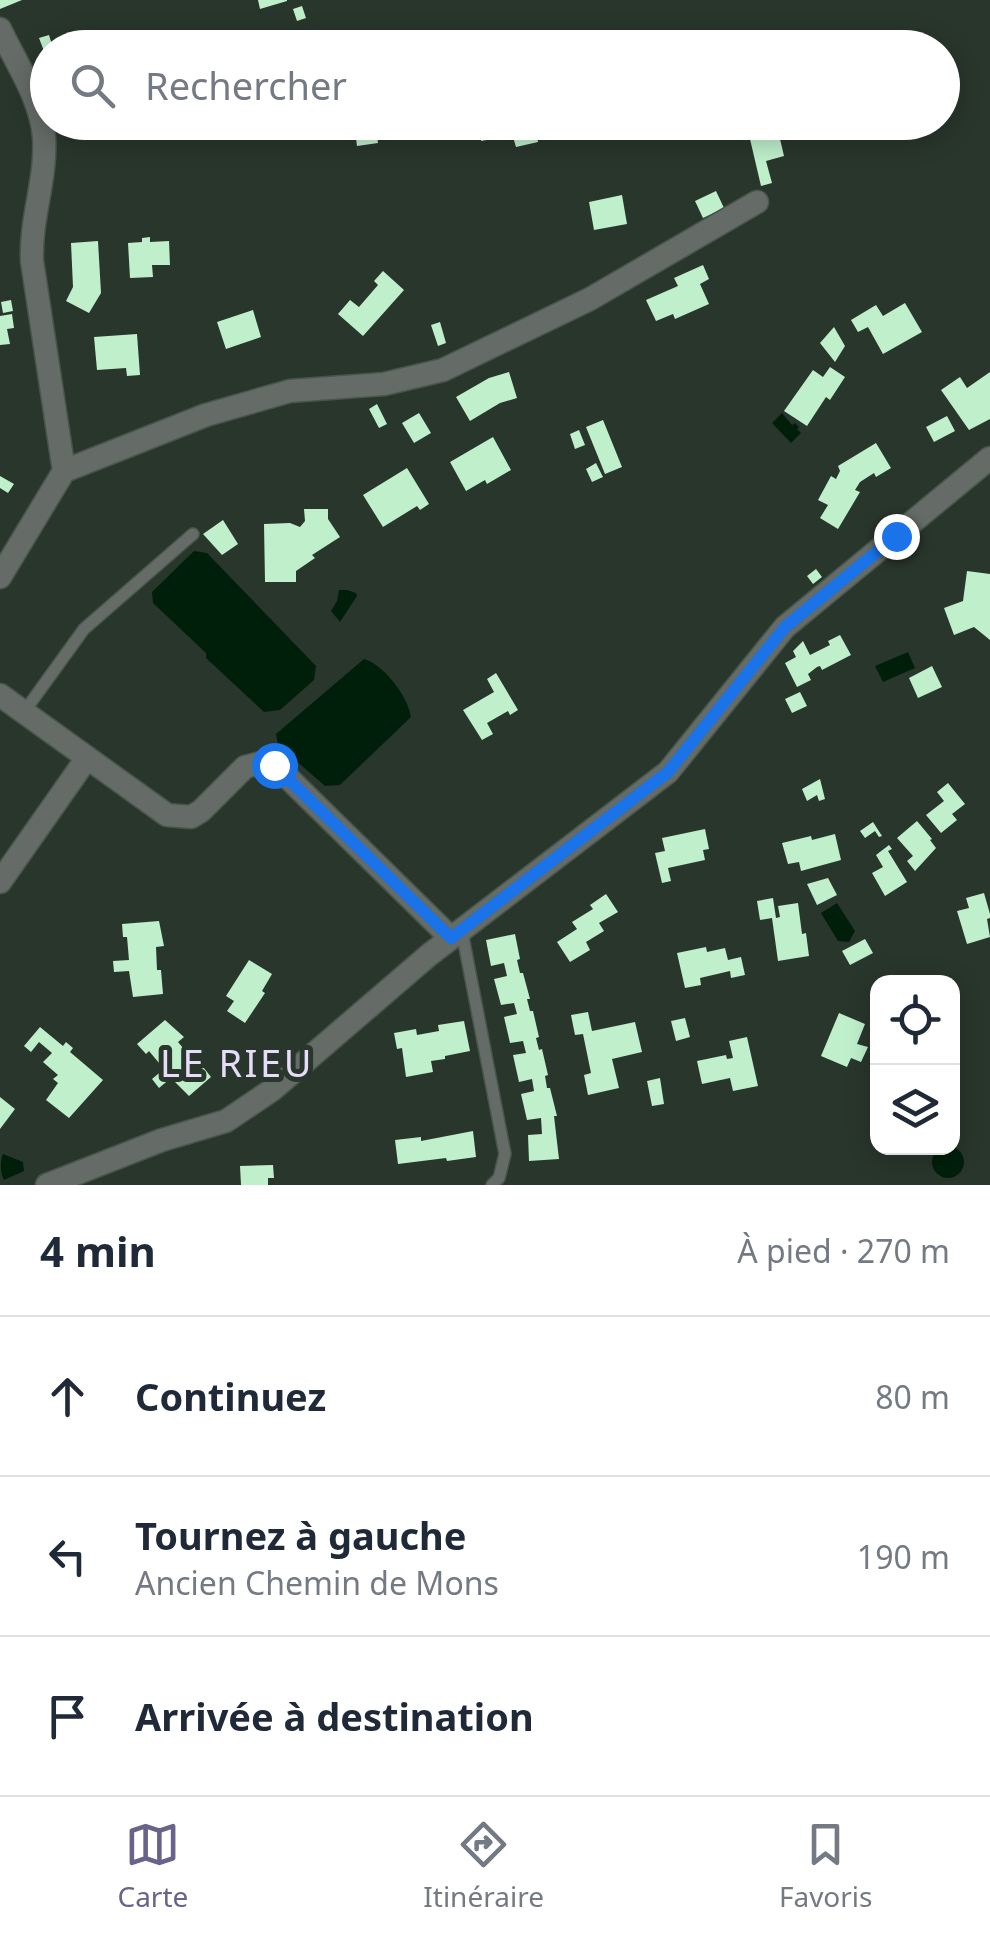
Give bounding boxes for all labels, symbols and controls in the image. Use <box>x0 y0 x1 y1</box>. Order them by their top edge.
search box <box>30 30 960 140</box>
icon: search <box>65 58 120 113</box>
text: Rechercher <box>145 59 347 111</box>
route end <box>874 514 920 560</box>
route start <box>252 743 298 789</box>
map controls <box>870 975 960 1155</box>
button: locate <box>870 975 960 1065</box>
district label: LE RIEU <box>160 1036 314 1088</box>
button: layers <box>870 1065 960 1155</box>
text: 4 min <box>40 1222 156 1279</box>
text: À pied · 270 m <box>737 1229 950 1272</box>
icon: ahead <box>40 1369 95 1424</box>
text: Continuez <box>135 1370 326 1422</box>
text: 80 m <box>875 1375 950 1418</box>
text: Tournez à gauche <box>135 1509 466 1561</box>
icon: left <box>40 1529 95 1584</box>
text: 190 m <box>857 1535 950 1578</box>
text: Ancien Chemin de Mons <box>135 1561 499 1604</box>
icon: arrive <box>40 1689 95 1744</box>
text: Arrivée à destination <box>135 1690 534 1742</box>
tab: Carte <box>117 1817 188 1915</box>
tab: Itinéraire <box>423 1817 544 1915</box>
tab: Favoris <box>779 1817 873 1915</box>

